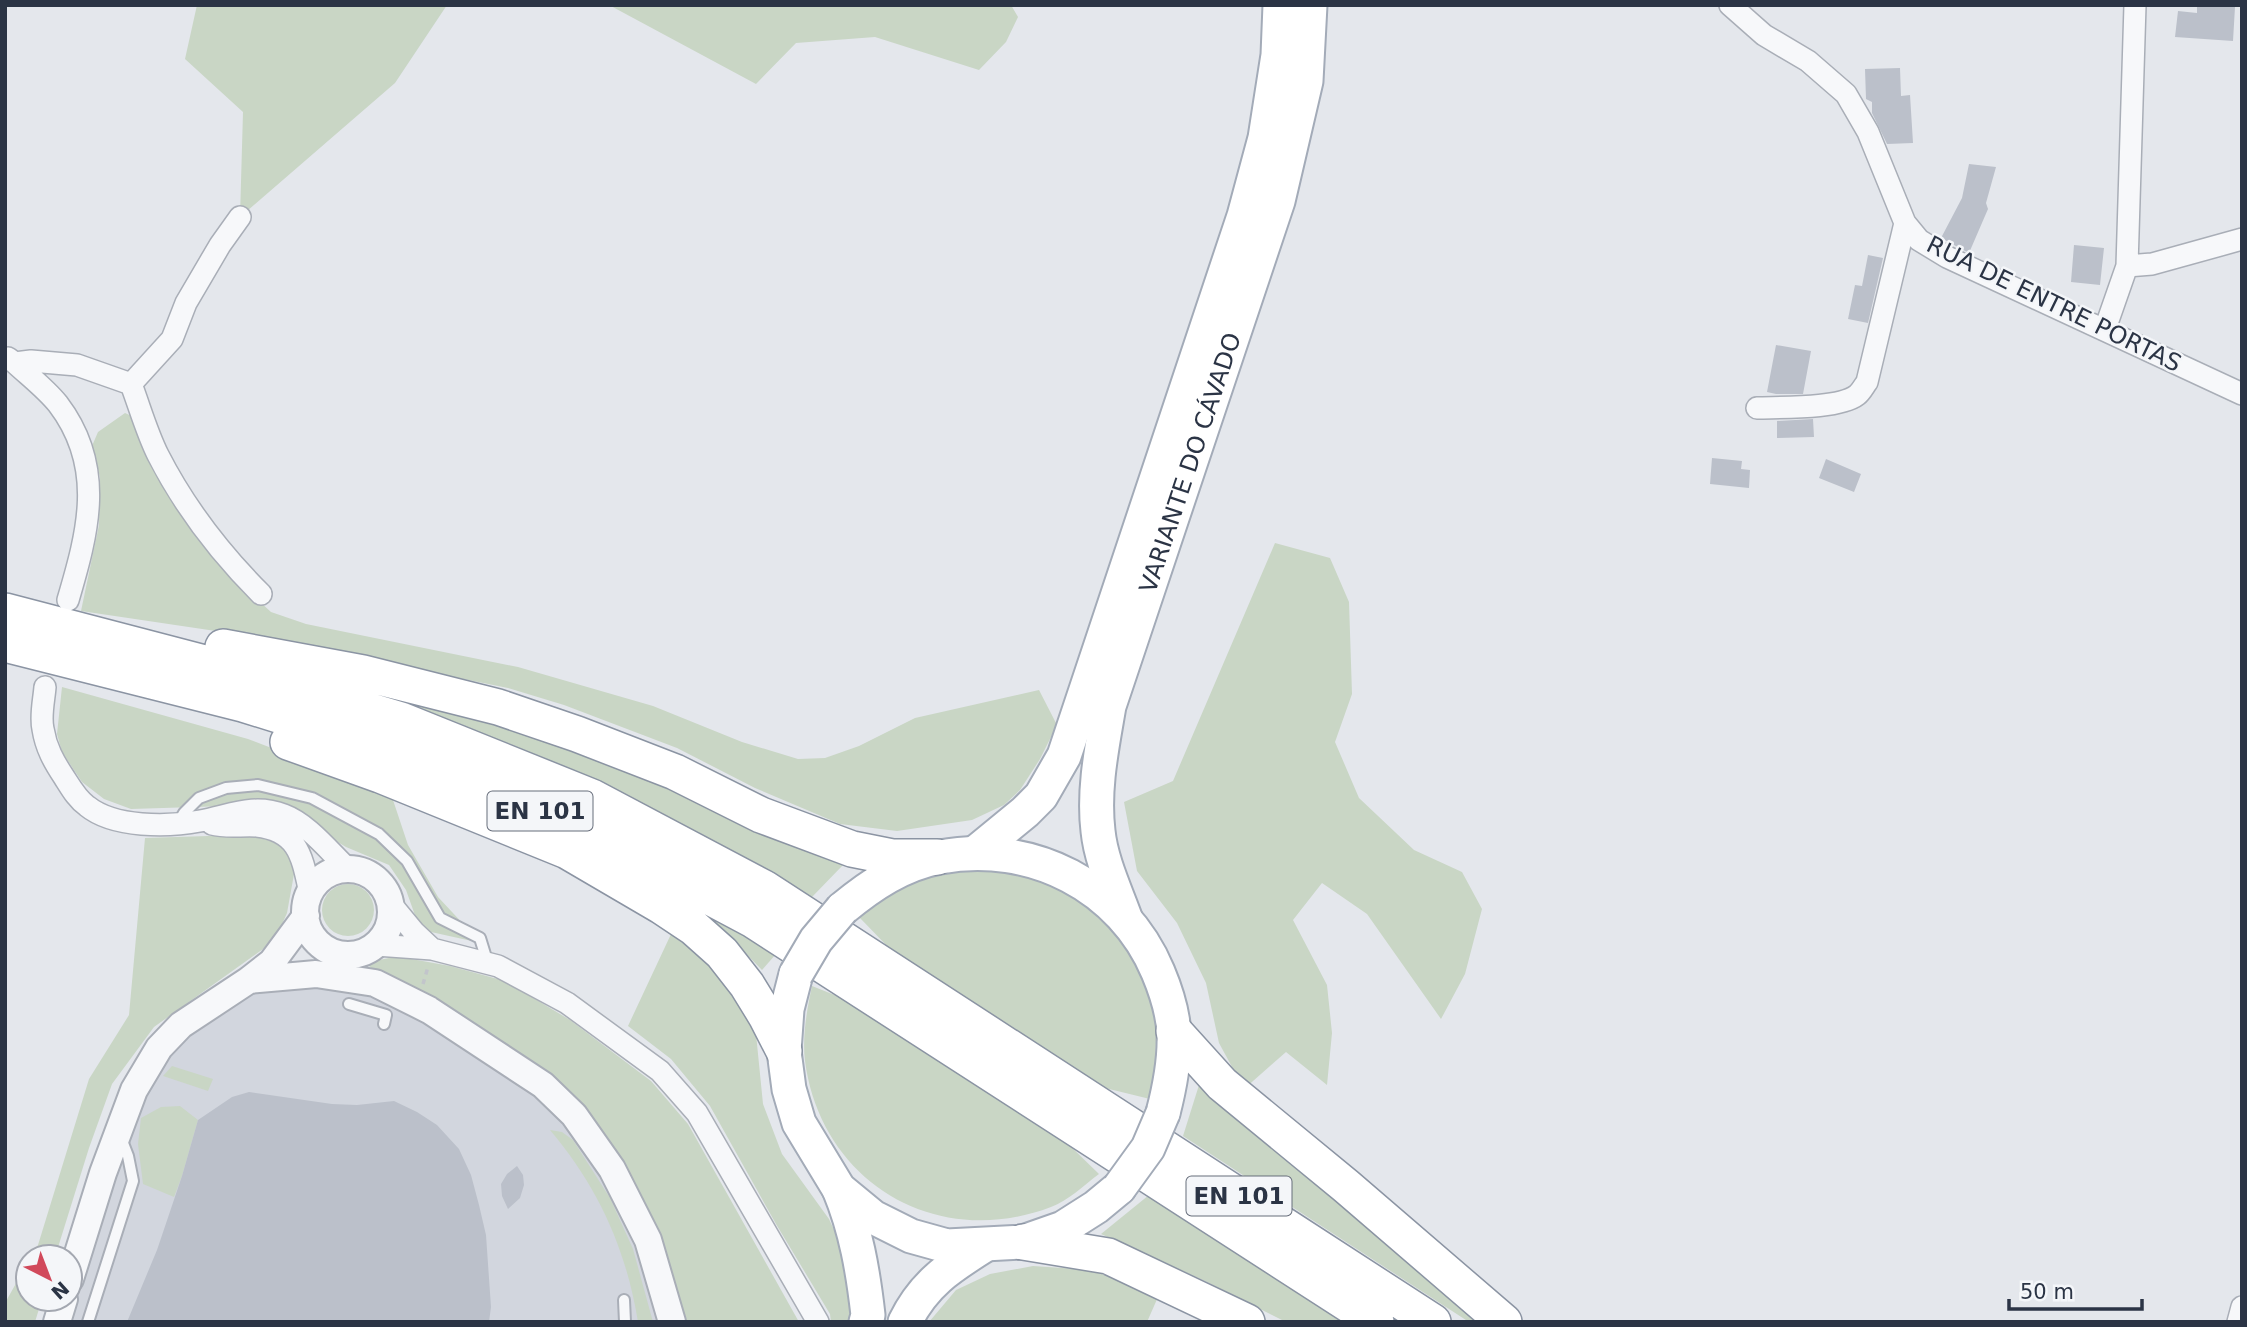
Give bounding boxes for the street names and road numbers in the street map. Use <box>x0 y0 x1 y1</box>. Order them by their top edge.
street label: RUA DE ENTRE PORTAS <box>1922 230 2186 378</box>
street label: VARIANTE DO CÁVADO <box>1134 329 1247 596</box>
road number: EN 101 <box>488 792 592 831</box>
road number: EN 101 <box>1186 1176 1292 1216</box>

